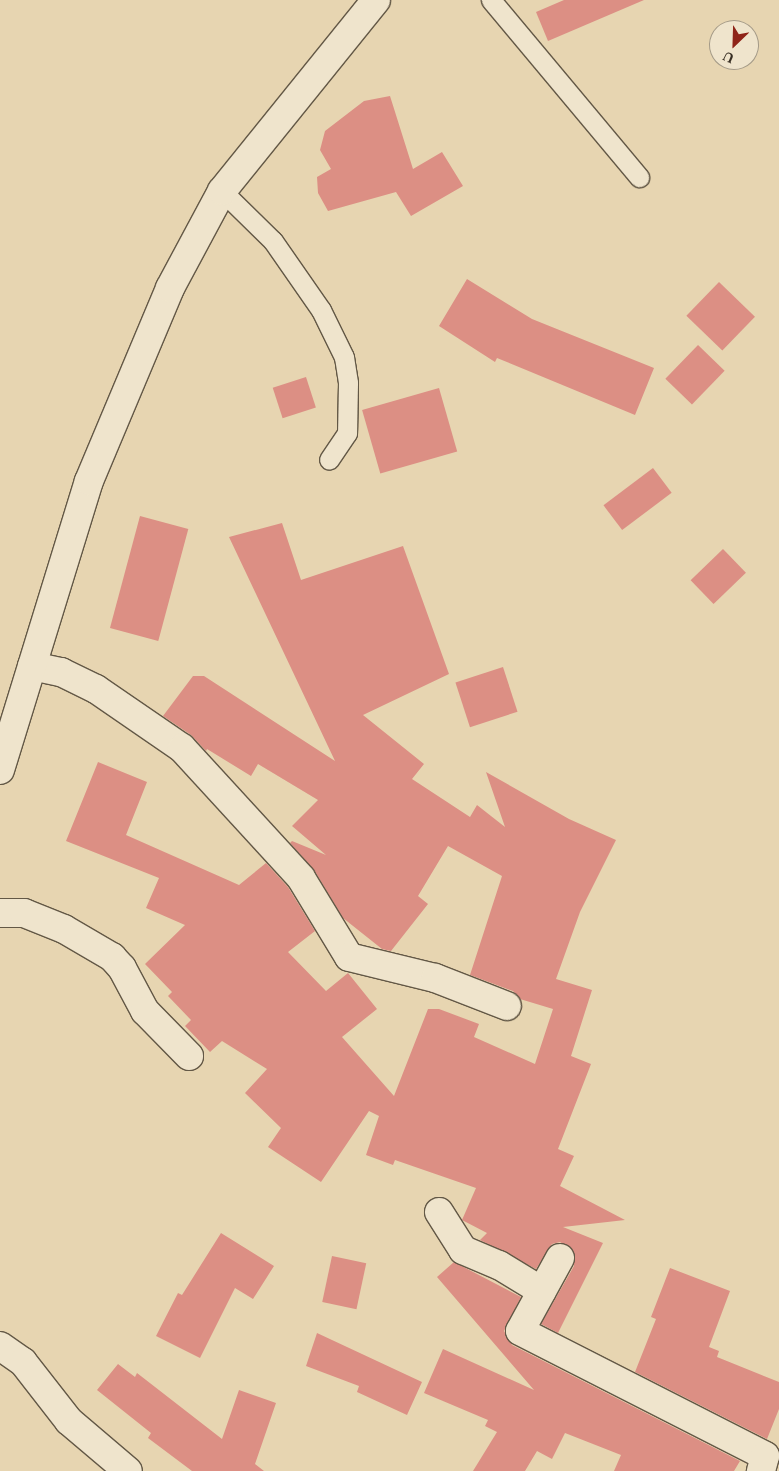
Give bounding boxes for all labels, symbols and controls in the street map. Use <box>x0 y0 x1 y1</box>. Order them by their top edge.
north arrow <box>709 20 759 70</box>
text: U <box>720 47 737 68</box>

